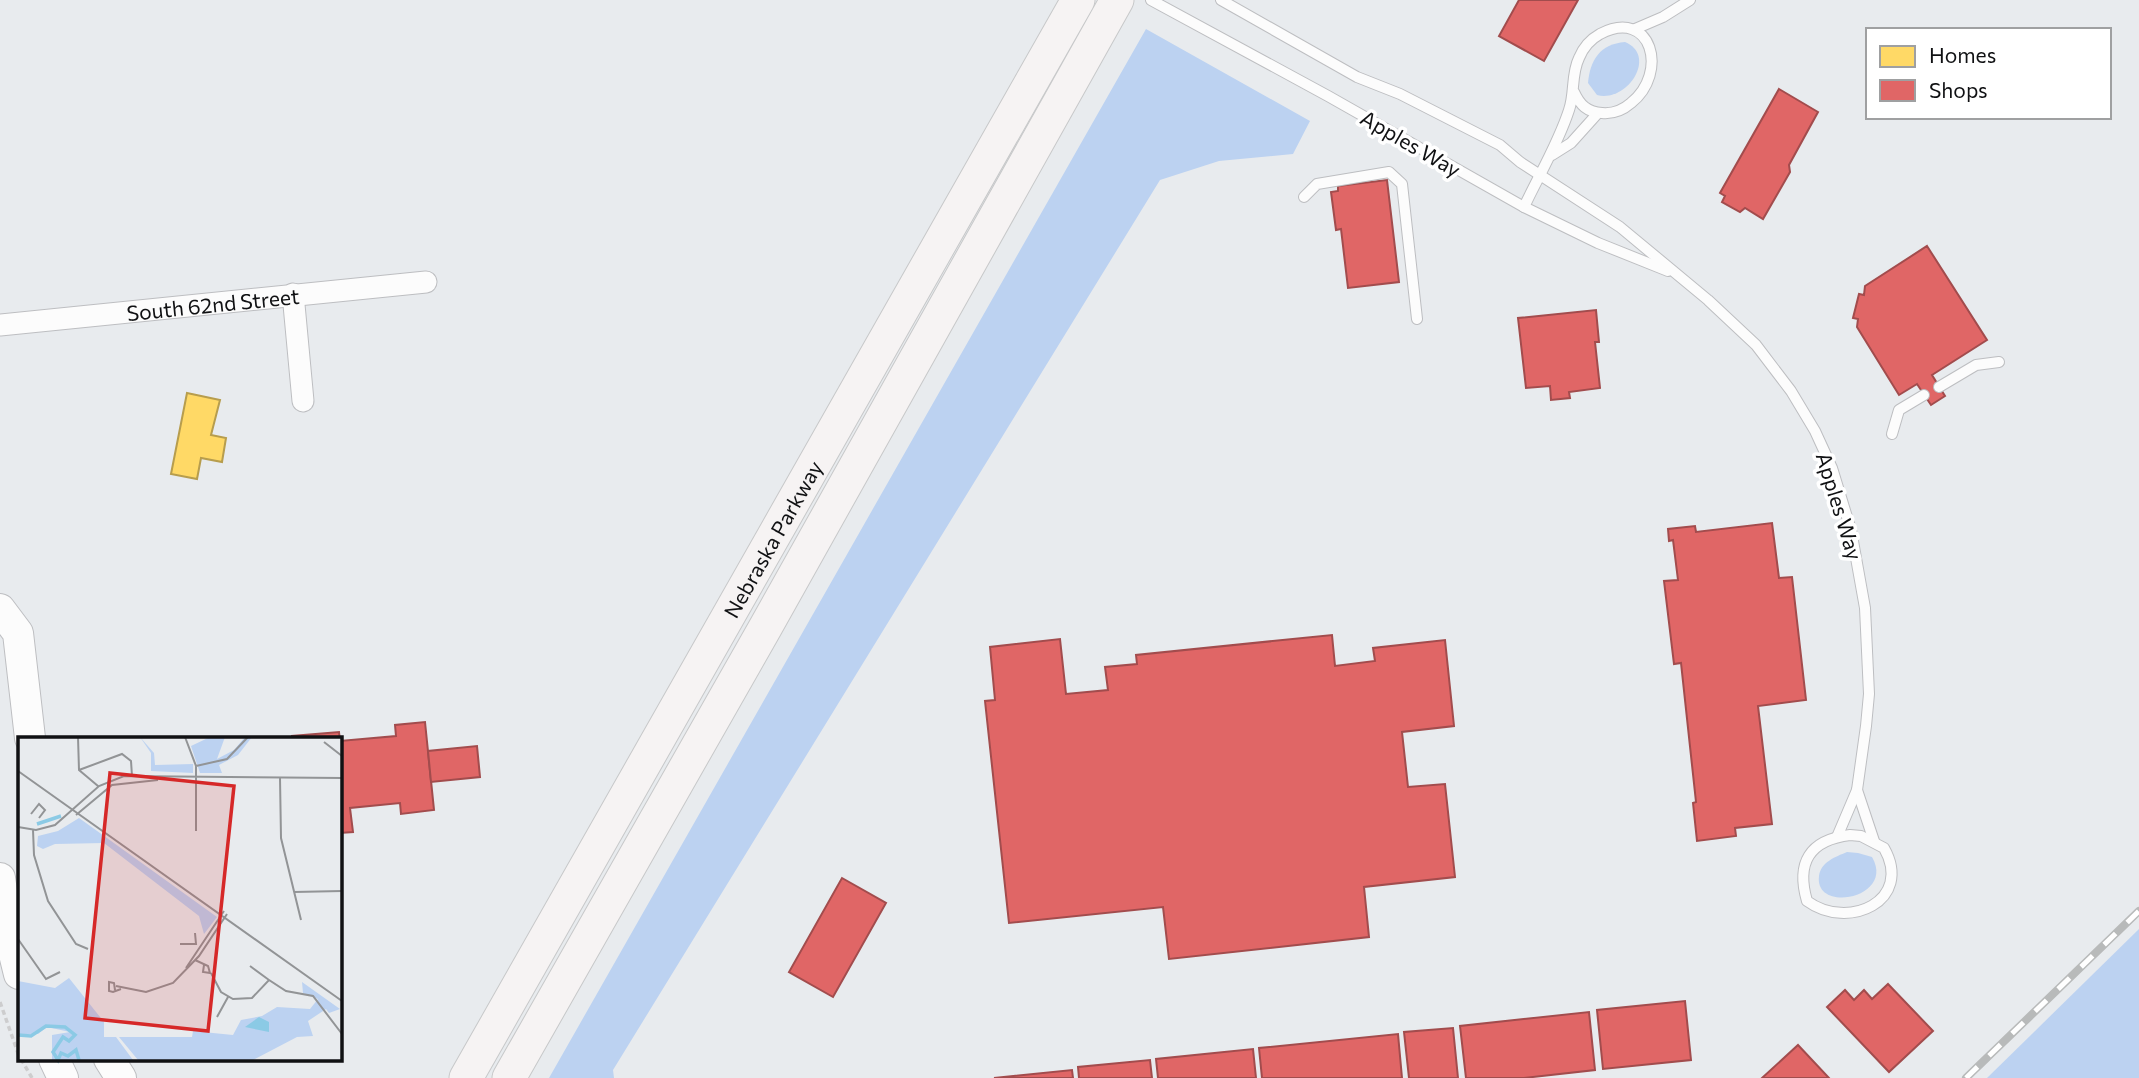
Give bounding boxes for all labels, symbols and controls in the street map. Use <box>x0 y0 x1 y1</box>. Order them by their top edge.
legend <box>1866 28 2111 119</box>
text: Homes <box>1929 42 1996 67</box>
text: Shops <box>1929 77 1988 102</box>
street label: Apples Way <box>1357 104 1466 182</box>
street label: South 62nd Street <box>125 282 300 325</box>
street label: Apples Way <box>1812 449 1868 563</box>
street label: Nebraska Parkway <box>718 456 827 622</box>
inset map <box>18 737 341 1060</box>

